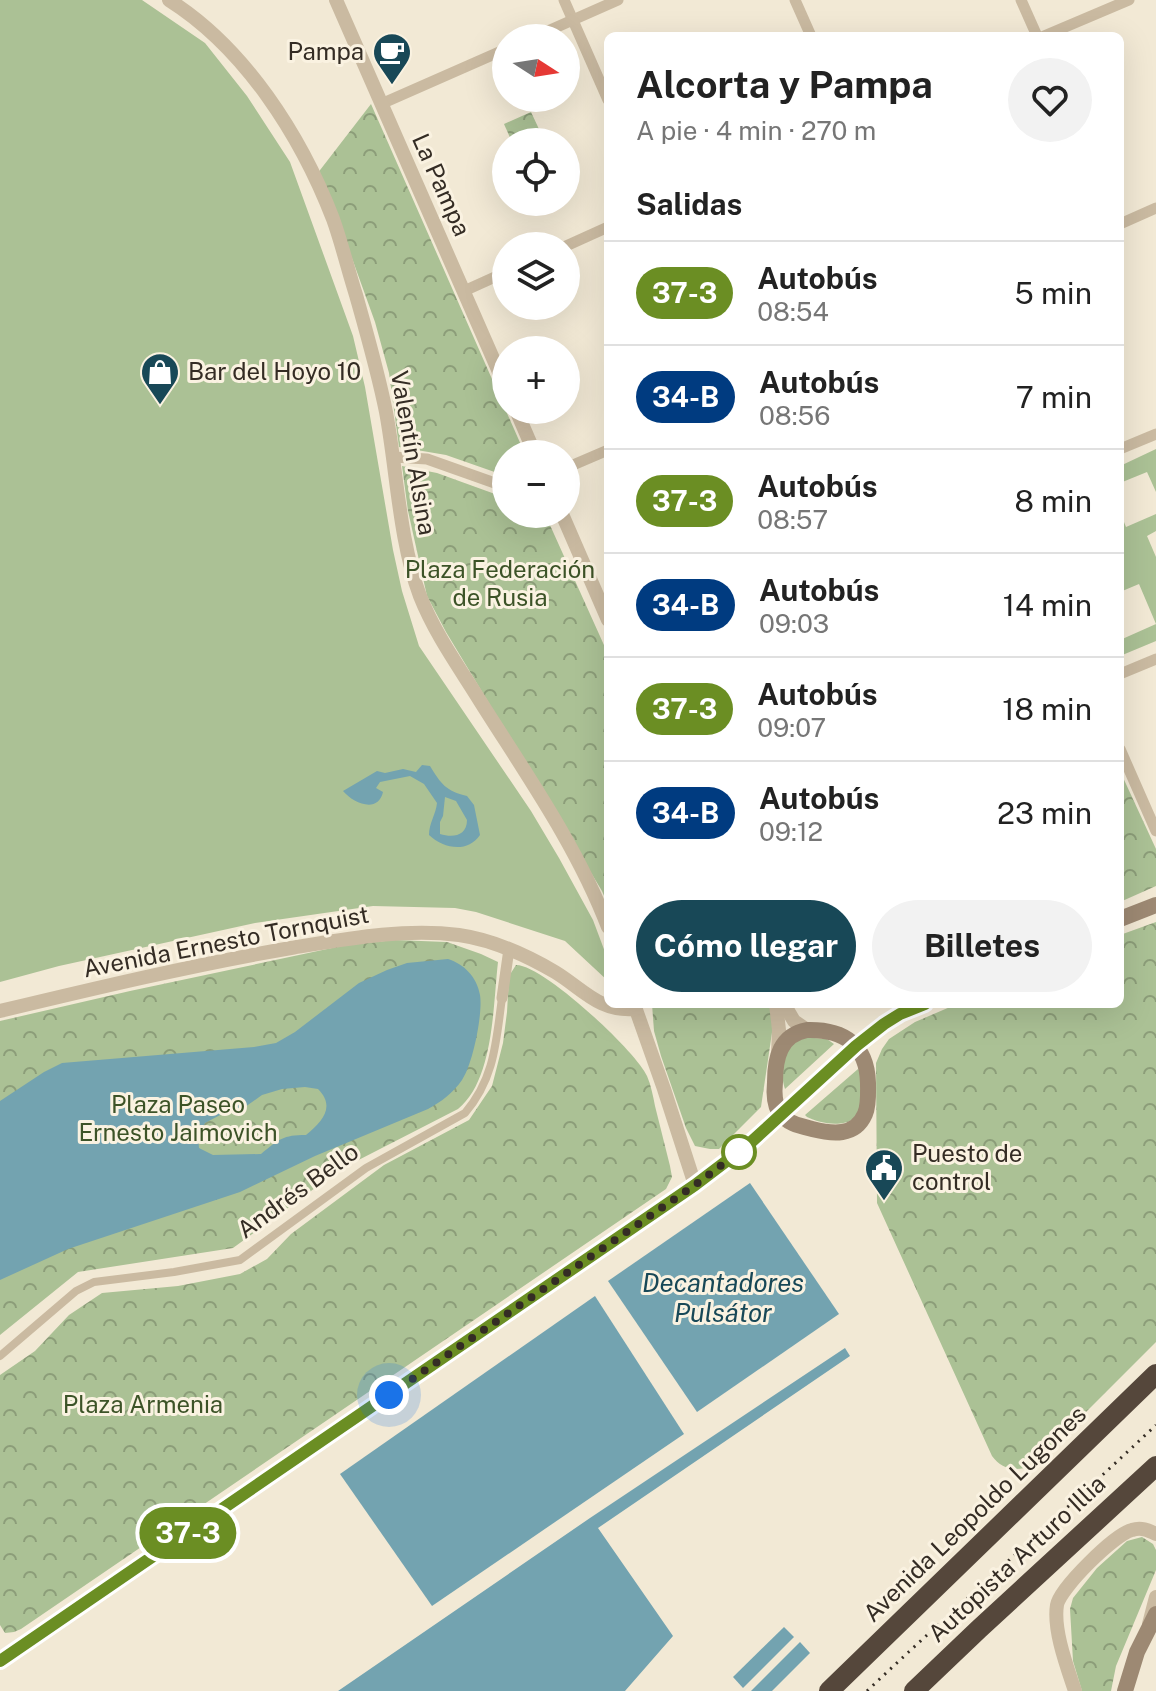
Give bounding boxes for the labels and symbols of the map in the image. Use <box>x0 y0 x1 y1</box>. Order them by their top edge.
north arrow <box>492 24 580 112</box>
cafe icon: Pampa <box>371 31 413 86</box>
place label: Pampa <box>288 37 364 65</box>
street label: La Pampa <box>407 129 477 240</box>
shop icon: Bar del Hoyo 10 <box>139 351 181 406</box>
place label: Bar del Hoyo 10 <box>188 357 361 385</box>
street label: Valentín Alsina <box>386 369 442 537</box>
park label: Plaza Federación de Rusia <box>405 555 595 611</box>
street label: Avenida Ernesto Tornquist <box>80 900 371 982</box>
park label: Plaza Paseo Ernesto Jaimovich <box>78 1090 278 1146</box>
unlabelled marker <box>722 1135 756 1169</box>
street label: Andrés Bello <box>231 1137 363 1244</box>
place label: Puesto de control <box>912 1139 1022 1195</box>
public building icon: Puesto de control <box>863 1147 905 1202</box>
water label: Decantadores Pulsátor <box>642 1267 804 1328</box>
your location <box>369 1375 409 1415</box>
park label: Plaza Armenia <box>63 1390 223 1418</box>
street label: Avenida Leopoldo Lugones <box>857 1400 1091 1627</box>
street label: Autopista Arturo Illia <box>922 1469 1111 1648</box>
line badge: 37-3 <box>132 1507 244 1559</box>

